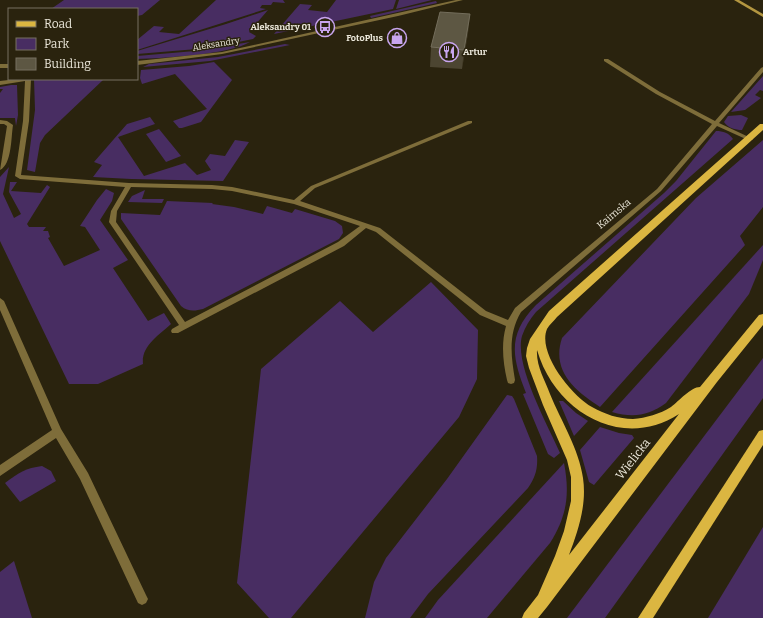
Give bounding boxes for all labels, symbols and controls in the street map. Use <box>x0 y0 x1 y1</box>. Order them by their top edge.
legend <box>8 8 138 80</box>
bus stop icon: Aleksandry 01 <box>314 16 336 38</box>
text: Road <box>44 17 72 31</box>
place label: Aleksandry 01 <box>250 22 311 32</box>
shop icon: FotoPlus <box>386 27 408 49</box>
place label: FotoPlus <box>346 33 384 43</box>
street label: Aleksandry <box>192 35 241 53</box>
text: Park <box>44 37 70 51</box>
restaurant icon: Artur <box>438 41 460 63</box>
place label: Artur <box>463 47 488 57</box>
text: Building <box>44 57 91 71</box>
street label: Kaimska <box>595 196 634 232</box>
street label: Wielicka <box>613 435 654 482</box>

